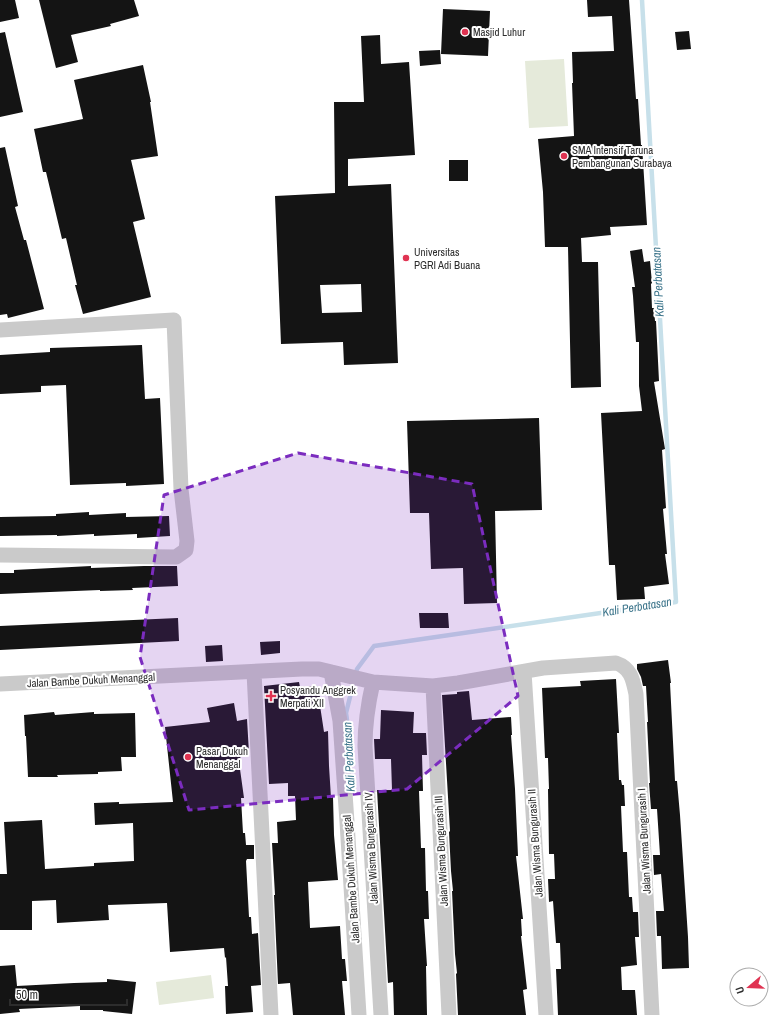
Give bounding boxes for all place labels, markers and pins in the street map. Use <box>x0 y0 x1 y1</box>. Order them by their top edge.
place label: Masjid Luhur <box>473 25 525 39</box>
marker: Masjid Luhur <box>460 27 470 37</box>
place label: SMA Intensif Taruna Pembangunan Surabaya <box>572 143 672 170</box>
marker: SMA Intensif Taruna Pembangunan Surabaya <box>559 151 569 161</box>
place label: Universitas PGRI Adi Buana <box>414 245 480 272</box>
marker: Universitas PGRI Adi Buana <box>401 253 411 263</box>
place label: Posyandu Anggrek Merpati XII <box>280 683 356 710</box>
marker: Posyandu Anggrek Merpati XII <box>265 690 277 702</box>
place label: Pasar Dukuh Menanggal <box>196 744 248 771</box>
marker: Pasar Dukuh Menanggal <box>183 752 193 762</box>

